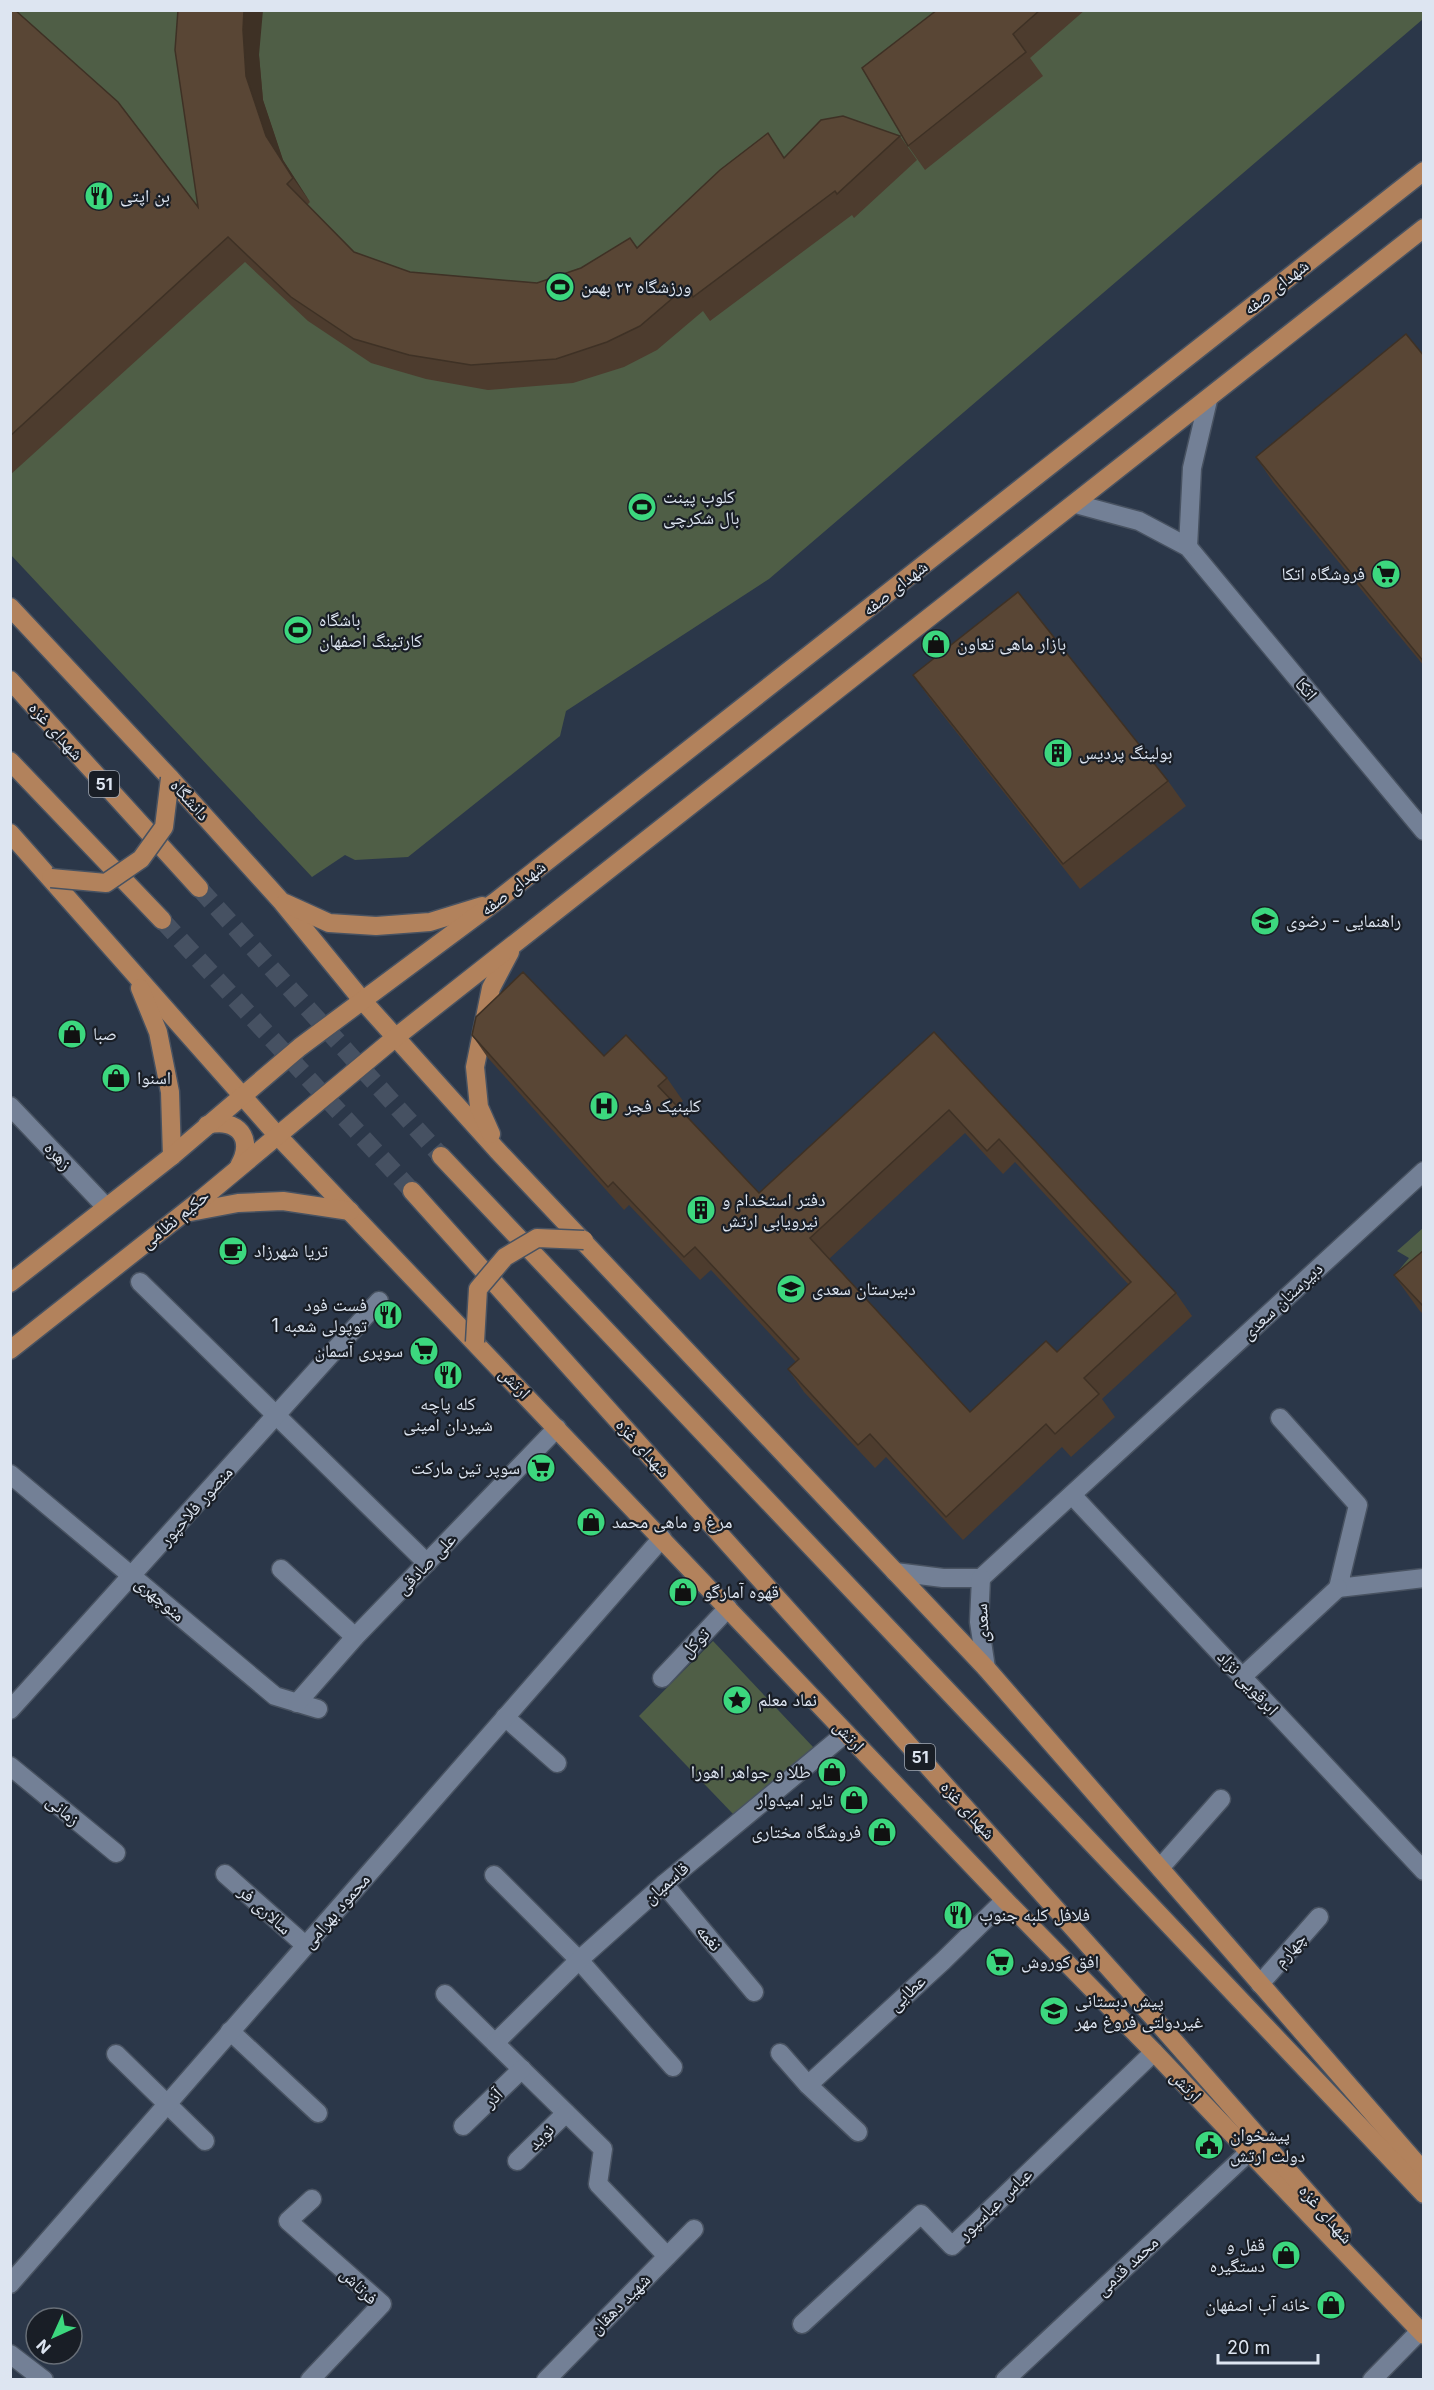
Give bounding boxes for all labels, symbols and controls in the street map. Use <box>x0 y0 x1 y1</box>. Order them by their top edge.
restaurant icon: بن اپتی <box>83 180 115 212</box>
place label: بن اپتی <box>120 185 170 207</box>
street label: شهدای صفه <box>1239 255 1313 319</box>
sports icon: ورزشگاه ۲۲ بهمن <box>544 271 576 303</box>
place label: ورزشگاه ۲۲ بهمن <box>581 276 691 298</box>
place label: کلوب پینت بال شکرچی <box>663 486 740 529</box>
sports icon: کلوب پینت بال شکرچی <box>626 491 658 523</box>
street label: شهدای صفه <box>858 556 932 620</box>
supermarket icon: فروشگاه اتکا <box>1370 558 1402 590</box>
place label: فروشگاه اتکا <box>1281 563 1365 584</box>
place label: باشگاه کارتینگ اصفهان <box>319 609 423 652</box>
sports icon: باشگاه کارتینگ اصفهان <box>282 614 314 646</box>
shop icon: بازار ماهی تعاون <box>920 628 952 660</box>
place label: بازار ماهی تعاون <box>957 633 1066 655</box>
street label: اتکا <box>1291 673 1322 704</box>
street label: شهدای غزه <box>24 697 88 765</box>
building icon: بولینگ پردیس <box>1042 737 1074 769</box>
place label: بولینگ پردیس <box>1079 742 1172 764</box>
road number: 51 <box>89 771 119 797</box>
street label: دانشگاه <box>166 775 214 825</box>
street label: شهدای صفه <box>476 856 550 920</box>
school or university icon: راهنمایی - رضوی <box>1249 905 1281 937</box>
place label: راهنمایی - رضوی <box>1286 910 1401 932</box>
shop icon: صبا <box>56 1018 88 1050</box>
place label: صبا <box>93 1023 117 1045</box>
shop icon: اسنوا <box>100 1062 132 1094</box>
place label: اسنوا <box>137 1067 171 1088</box>
hospital icon: کلینیک فجر <box>588 1090 620 1122</box>
place label: کلینیک فجر <box>624 1095 701 1116</box>
street label: زهره <box>40 1137 77 1174</box>
street label: حکیم نظامی <box>136 1185 214 1254</box>
place label: دفتر استخدام و نیرویابی ارتش <box>722 1189 826 1232</box>
building icon: دفتر استخدام و نیرویابی ارتش <box>685 1194 717 1226</box>
cafe icon: تریا شهرزاد <box>217 1235 249 1267</box>
place label: تریا شهرزاد <box>254 1240 328 1261</box>
street label: دبیرستان سعدی <box>1237 1258 1327 1344</box>
school or university icon: دبیرستان سعدی <box>775 1273 807 1305</box>
place label: دبیرستان سعدی <box>812 1278 916 1300</box>
place label: فست فود توپولی شعبه 1 <box>271 1294 367 1337</box>
restaurant icon: فست فود توپولی شعبه 1 <box>372 1299 404 1331</box>
supermarket icon: سوپری آسمان <box>408 1335 440 1367</box>
place label: سوپری آسمان <box>314 1340 403 1362</box>
restaurant icon: کله پاچه شیردان امینی <box>432 1359 464 1391</box>
street label: ارتش <box>495 1363 535 1403</box>
place label: کله پاچه شیردان امینی <box>403 1393 493 1436</box>
street label: شهدای غزه <box>611 1414 675 1482</box>
supermarket icon: سوپر تین مارکت <box>525 1452 557 1484</box>
place label: سوپر تین مارکت <box>411 1457 520 1479</box>
street label: منصور فلاحپور <box>154 1462 238 1551</box>
shop icon: مرغ و ماهی محمد <box>575 1506 607 1538</box>
place label: مرغ و ماهی محمد <box>612 1511 732 1533</box>
street label: علی صادقی <box>391 1529 461 1599</box>
street label: منوچهری <box>130 1572 190 1626</box>
shop icon: قهوه آمارگو <box>667 1576 699 1608</box>
place label: قهوه آمارگو <box>704 1581 779 1602</box>
street label: سعدی <box>970 1603 994 1643</box>
street label: توکل <box>676 1624 714 1662</box>
street label: ابرقویی نژاد <box>1213 1646 1283 1720</box>
place icon: نماد معلم <box>721 1684 753 1716</box>
place label: نماد معلم <box>758 1689 817 1712</box>
street label: ارتش <box>829 1715 869 1757</box>
road number: 51 <box>905 1744 935 1770</box>
shop icon: طلا و جواهر اهورا <box>816 1756 848 1788</box>
place label: طلا و جواهر اهورا <box>691 1761 811 1782</box>
street label: شهدای غزه <box>936 1776 1000 1844</box>
shop icon: تایر امیدوار <box>838 1784 870 1816</box>
place label: تایر امیدوار <box>756 1789 833 1810</box>
street label: زمانی <box>42 1790 84 1830</box>
shop icon: فروشگاه مختاری <box>866 1816 898 1848</box>
place label: فروشگاه مختاری <box>751 1821 861 1843</box>
street label: قاسمیان <box>639 1857 693 1909</box>
street label: محمود بهرامی <box>297 1869 375 1953</box>
street label: سالاری فر <box>233 1880 296 1939</box>
restaurant icon: فلافل کلبه جنوب <box>942 1899 974 1931</box>
place label: فلافل کلبه جنوب <box>979 1904 1090 1926</box>
street label: نغمه <box>692 1920 726 1955</box>
street label: چهارم <box>1269 1928 1312 1972</box>
supermarket icon: افق کوروش <box>984 1946 1016 1978</box>
place label: افق کوروش <box>1021 1951 1099 1973</box>
street label: عطایی <box>884 1970 930 2016</box>
place label: پیش دبستانی غیردولتی فروغ مهر <box>1074 1990 1203 2033</box>
school or university icon: پیش دبستانی غیردولتی فروغ مهر <box>1038 1995 1070 2027</box>
street label: ارتش <box>1166 2066 1206 2106</box>
street label: آذر <box>478 2083 507 2112</box>
street label: نوید <box>523 2119 558 2154</box>
place label: پیشخوان دولت ارتش <box>1230 2124 1305 2167</box>
public building icon: پیشخوان دولت ارتش <box>1193 2129 1225 2161</box>
street label: عباس عباسپور <box>953 2163 1037 2246</box>
street label: شهدای غزه <box>1294 2180 1358 2248</box>
street label: محمد قدمی <box>1091 2231 1163 2301</box>
place label: قفل و دستگیره <box>1210 2234 1265 2276</box>
shop icon: قفل و دستگیره <box>1270 2239 1302 2271</box>
street label: فرتاش <box>336 2263 382 2309</box>
street label: شهید دهقان <box>585 2269 655 2339</box>
shop icon: خانه آب اصفهان <box>1315 2289 1347 2321</box>
place label: خانه آب اصفهان <box>1205 2294 1310 2316</box>
north arrow <box>24 2306 84 2366</box>
scale bar <box>1218 2327 1318 2365</box>
text: N <box>32 2335 55 2358</box>
text: 20 m <box>1227 2337 1270 2358</box>

